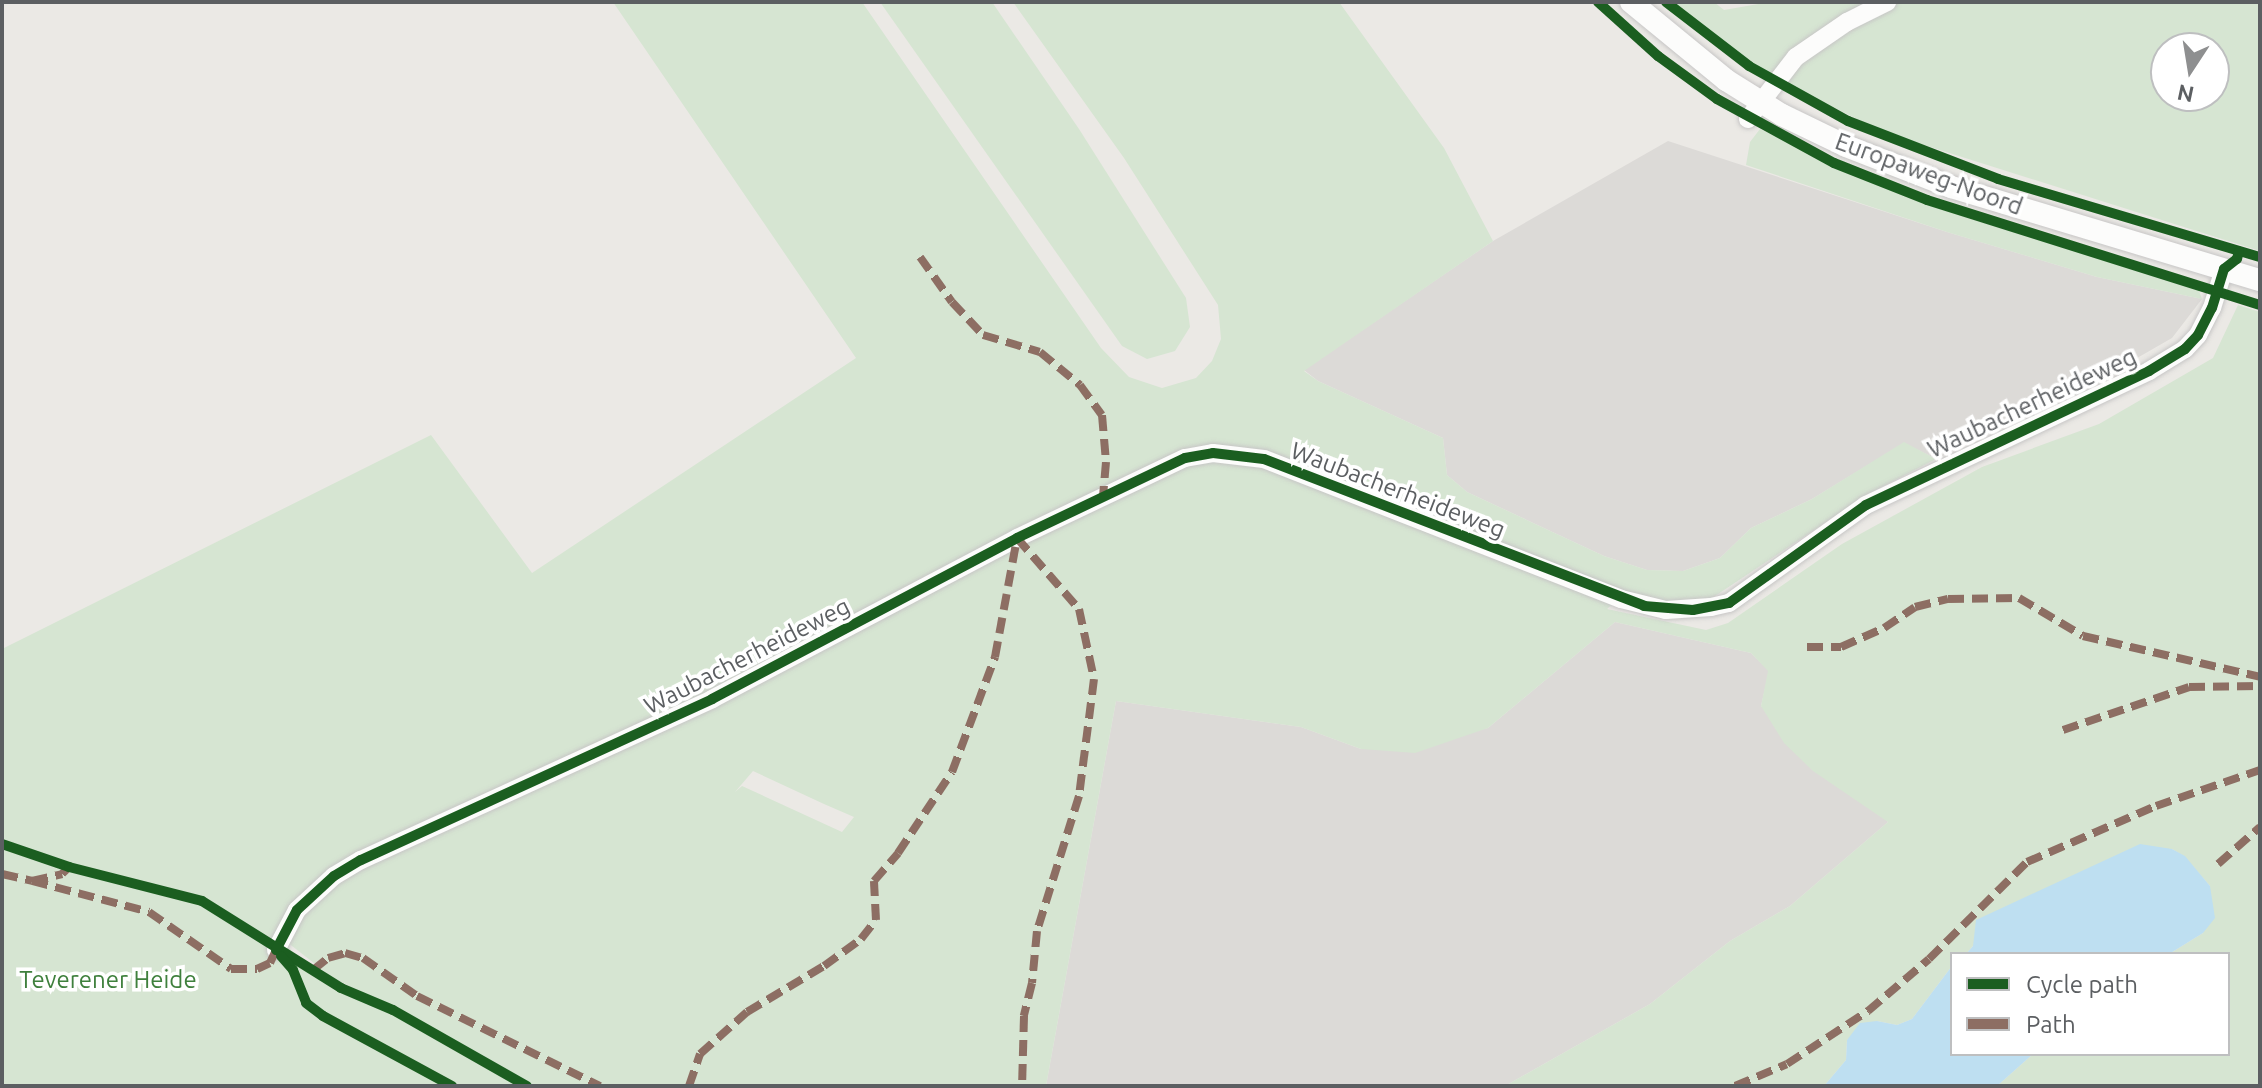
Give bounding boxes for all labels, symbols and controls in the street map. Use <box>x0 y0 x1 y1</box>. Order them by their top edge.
north arrow <box>2150 32 2230 112</box>
text: N <box>2175 80 2196 108</box>
street label: Europaweg-Noord <box>1831 127 2027 221</box>
street label: Waubacherheideweg <box>1923 342 2141 464</box>
street label: Waubacherheideweg <box>1287 436 1509 544</box>
street label: Waubacherheideweg <box>639 592 855 720</box>
legend <box>1950 952 2230 1056</box>
park label: Teverener Heide <box>19 966 197 994</box>
text: Cycle path <box>2026 971 2138 998</box>
text: Path <box>2026 1011 2076 1038</box>

